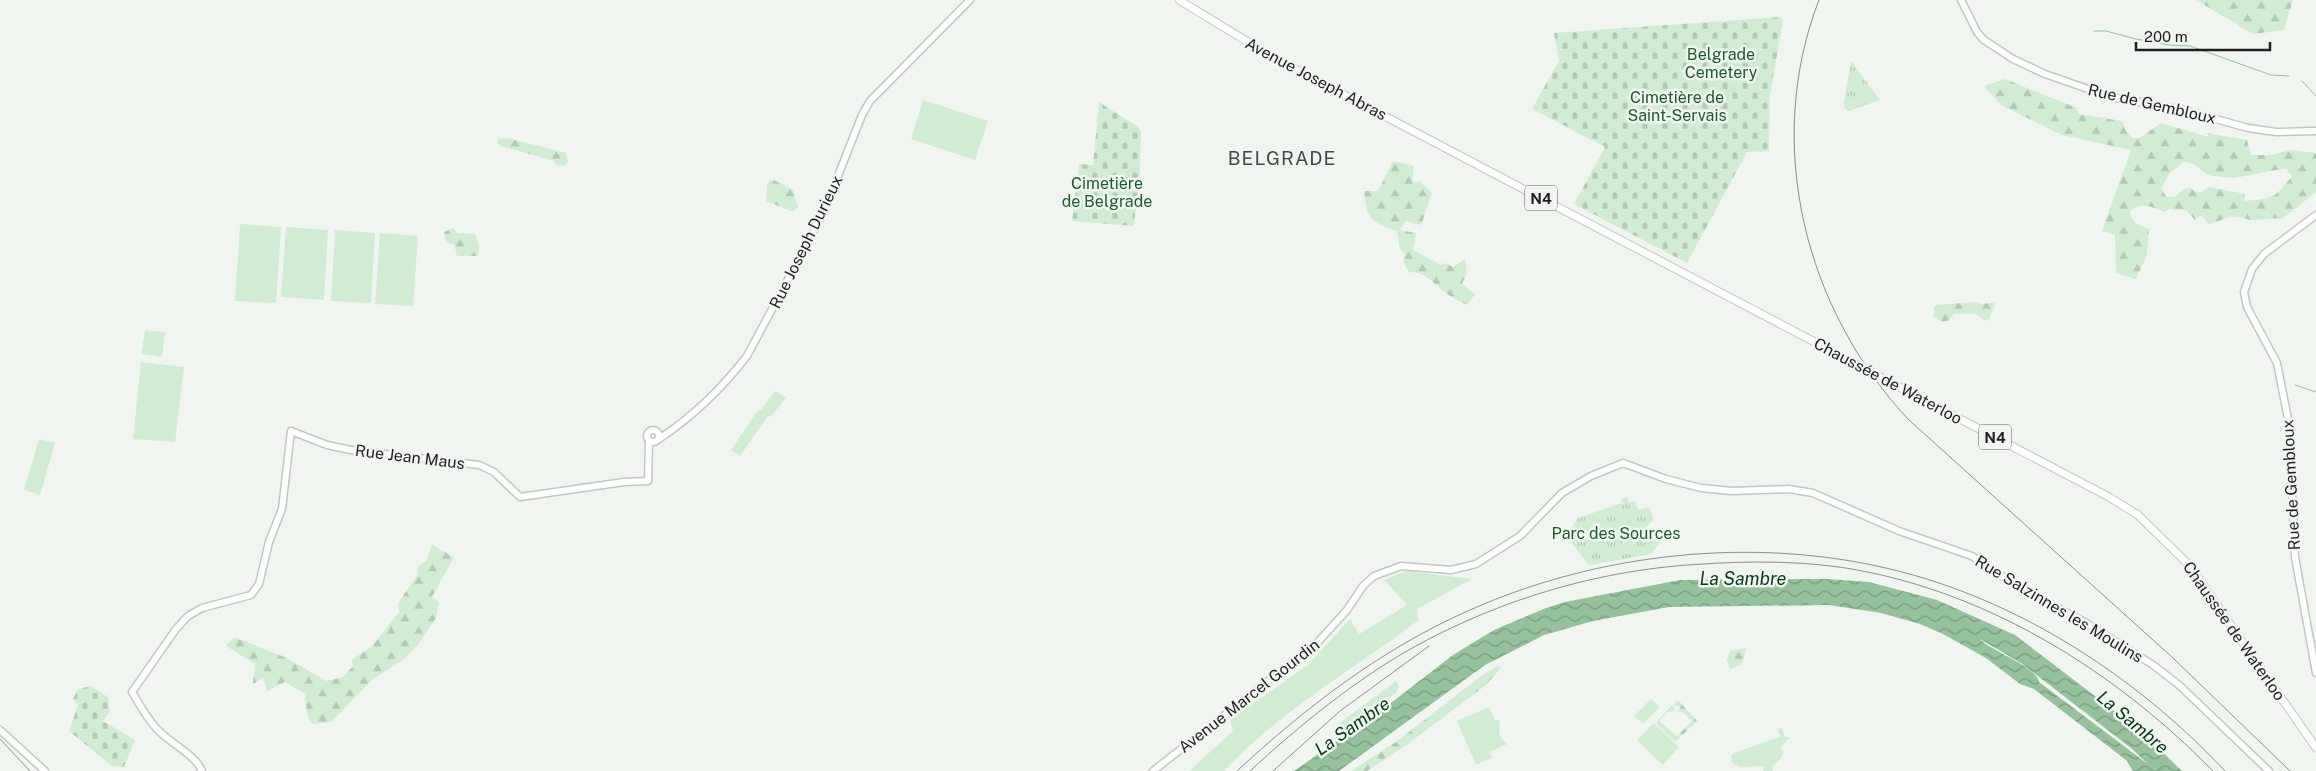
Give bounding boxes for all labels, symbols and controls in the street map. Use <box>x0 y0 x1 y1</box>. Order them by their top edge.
scale bar <box>2136 20 2270 52</box>
text: 200 m <box>2144 28 2188 45</box>
street label: Avenue Joseph Abras <box>1242 34 1390 124</box>
park label: Belgrade Cemetery <box>1685 45 1758 82</box>
street label: Rue de Gembloux <box>2086 80 2218 128</box>
park label: Cimetière de Saint-Servais <box>1627 88 1727 125</box>
district label: BELGRADE <box>1228 147 1336 169</box>
street label: Rue Joseph Durieux <box>765 172 847 312</box>
park label: Cimetière de Belgrade <box>1062 174 1152 211</box>
road number: N4 <box>1525 186 1557 210</box>
street label: Chaussée de Waterloo <box>1811 334 1965 428</box>
street label: Rue de Gembloux <box>2278 419 2304 551</box>
road number: N4 <box>1979 424 2011 450</box>
street label: Rue Jean Maus <box>354 441 466 473</box>
park label: Parc des Sources <box>1552 524 1680 543</box>
street label: Rue Salzinnes les Moulins <box>1972 551 2146 667</box>
street label: Chaussée de Waterloo <box>2179 558 2289 704</box>
water label: La Sambre <box>1700 568 1787 589</box>
street label: Avenue Marcel Gourdin <box>1175 635 1323 757</box>
water label: La Sambre <box>2093 686 2173 758</box>
water label: La Sambre <box>1310 692 1394 759</box>

